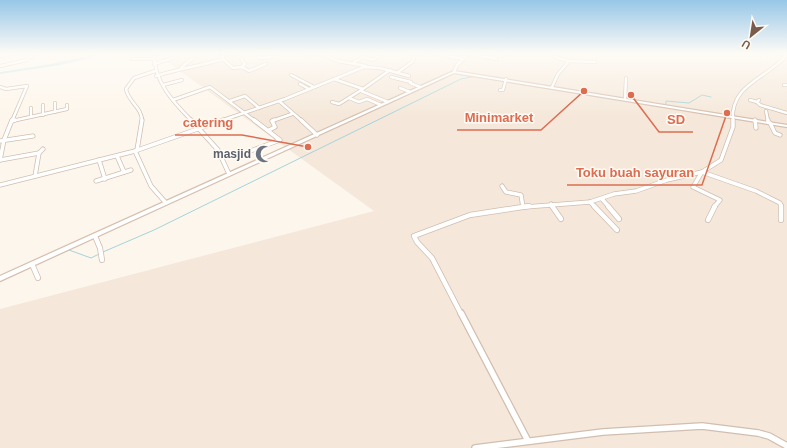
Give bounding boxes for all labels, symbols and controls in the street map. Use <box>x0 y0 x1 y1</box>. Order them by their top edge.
north arrow <box>731 16 771 56</box>
text: U <box>740 37 752 52</box>
callout: Minimarket <box>457 105 541 130</box>
callout: SD <box>659 107 693 132</box>
callout: catering <box>175 110 242 135</box>
text: Minimarket <box>465 110 534 125</box>
text: SD <box>667 112 685 127</box>
text: catering <box>183 115 233 130</box>
mosque icon: masjid <box>254 144 274 164</box>
place label: masjid <box>213 147 251 161</box>
callout: Toku buah sayuran <box>567 160 702 185</box>
text: Toku buah sayuran <box>576 165 694 180</box>

